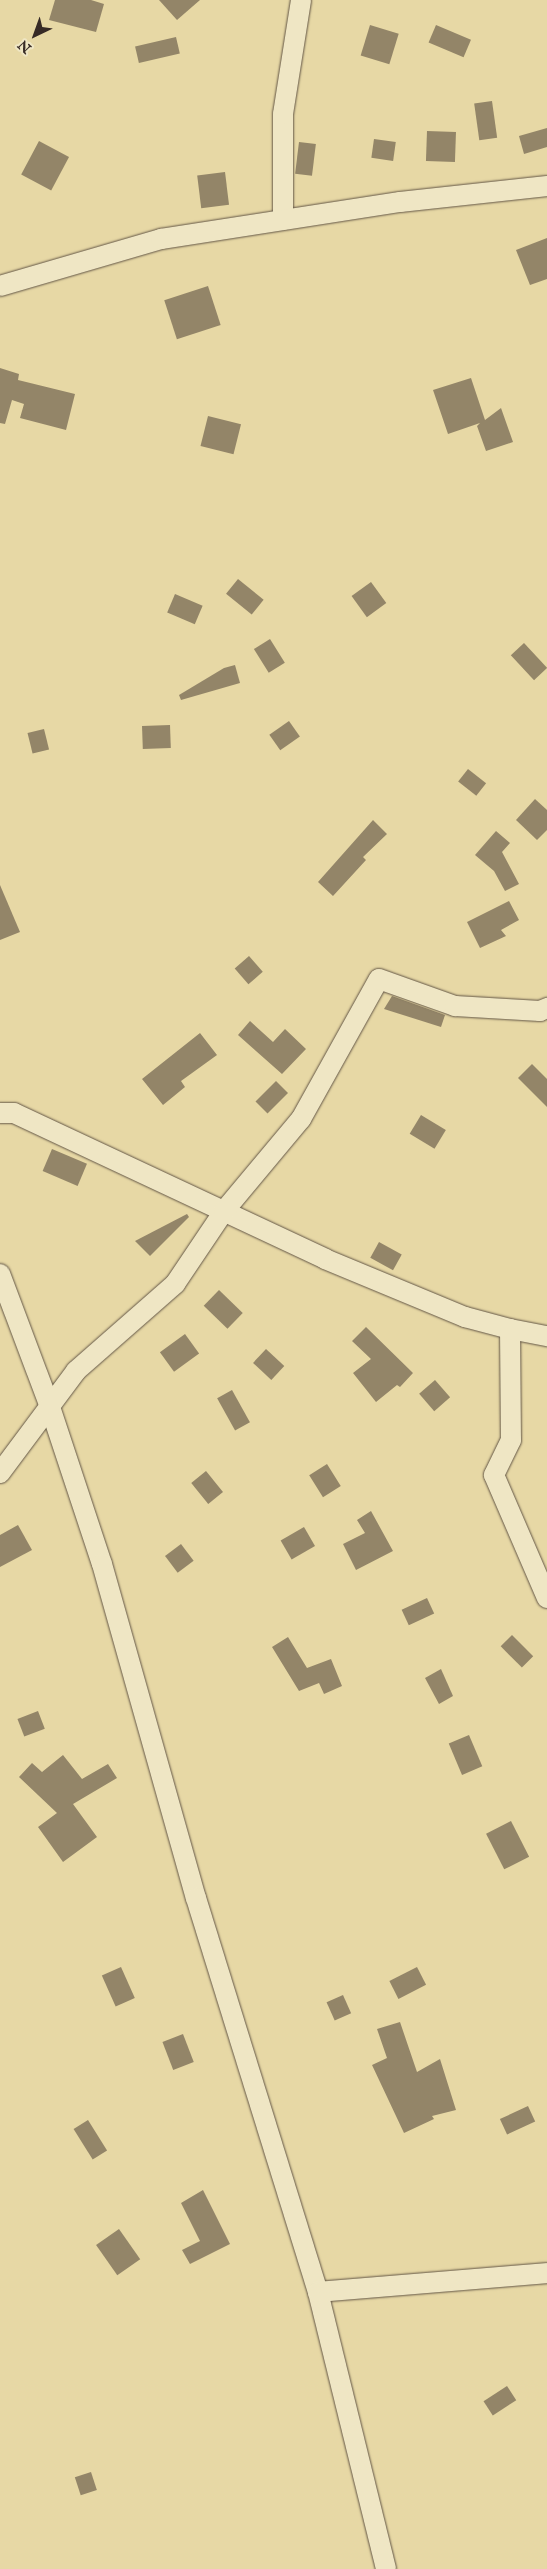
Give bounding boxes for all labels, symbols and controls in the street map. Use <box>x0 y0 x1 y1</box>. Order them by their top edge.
north arrow <box>10 10 60 60</box>
text: N <box>14 35 35 57</box>

